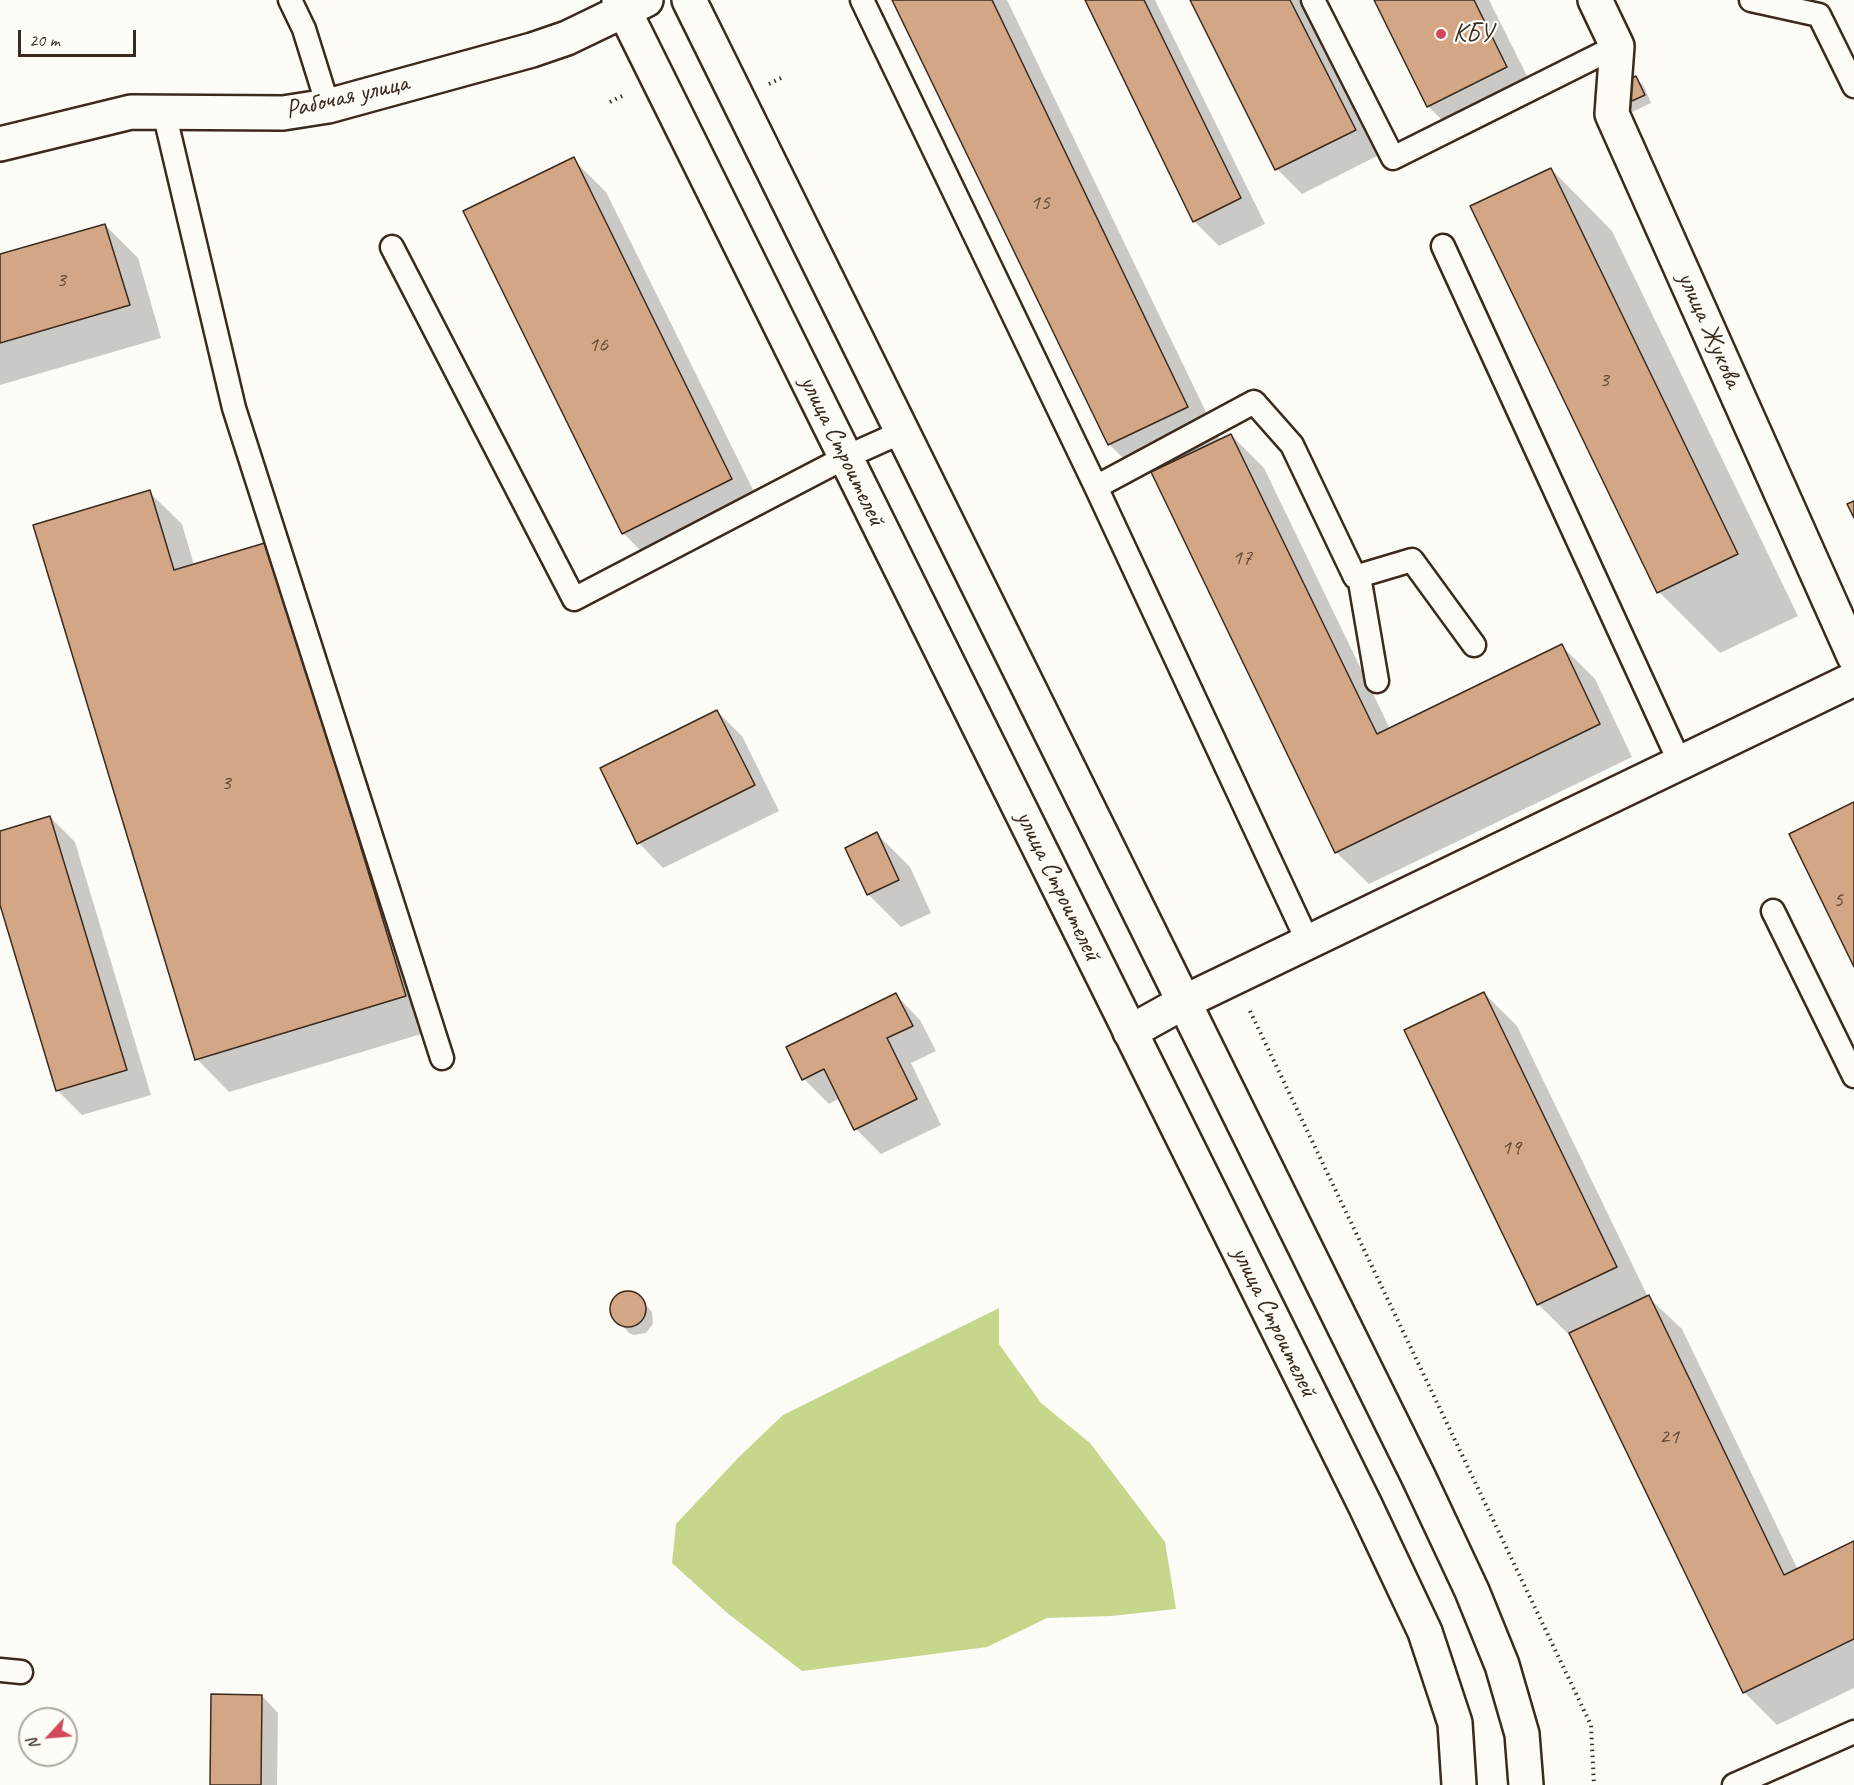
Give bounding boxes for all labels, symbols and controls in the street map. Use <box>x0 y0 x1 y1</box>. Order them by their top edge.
scale bar <box>21 18 140 56</box>
place label: КБУ <box>1453 18 1493 50</box>
marker: КБУ <box>1434 27 1448 41</box>
text: 20 m <box>29 29 60 51</box>
street label: Рабочая улица <box>282 68 412 126</box>
house number: 15 <box>1030 190 1050 216</box>
house number: 3 <box>56 267 66 293</box>
street label: улица Жукова <box>1670 267 1748 393</box>
house number: 16 <box>588 332 608 358</box>
house number: 3 <box>1599 367 1609 393</box>
street label: улица Строителей <box>792 371 892 531</box>
house number: 17 <box>1232 545 1252 571</box>
house number: 3 <box>221 770 231 796</box>
street label: улица Строителей <box>1008 806 1108 966</box>
house number: 5 <box>1833 887 1843 913</box>
house number: 19 <box>1501 1135 1521 1161</box>
street label: улица Строителей <box>1224 1242 1324 1402</box>
house number: 21 <box>1659 1424 1679 1450</box>
north arrow <box>18 1707 78 1767</box>
text: N <box>22 1735 45 1753</box>

